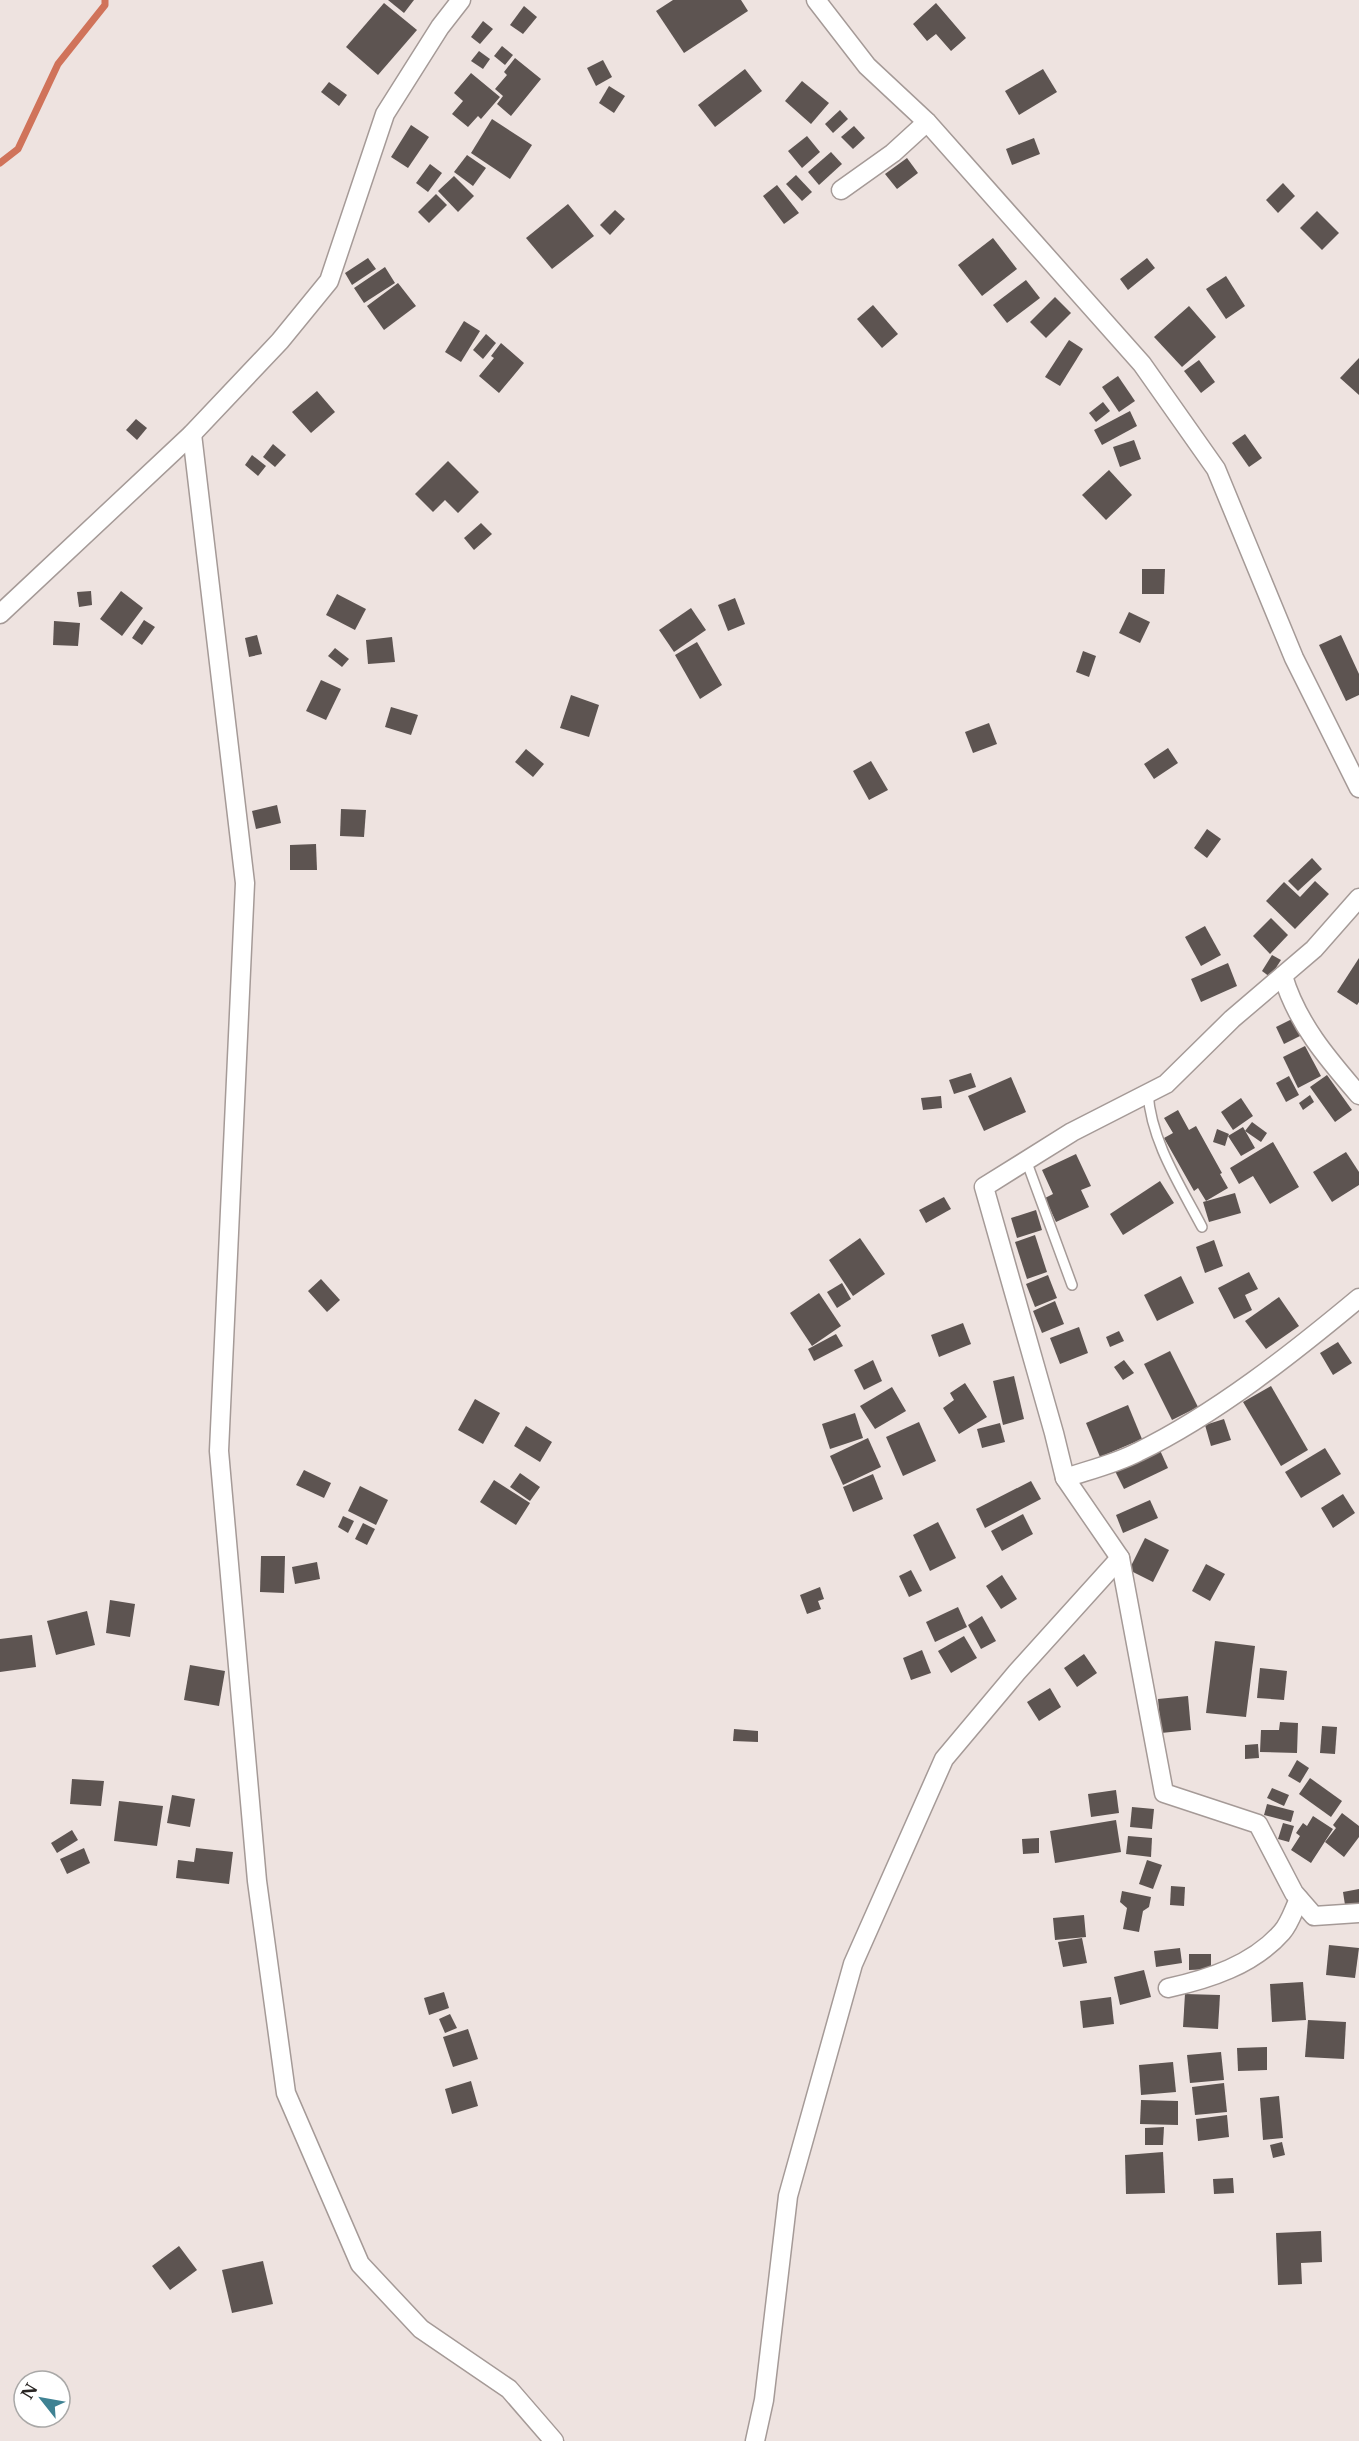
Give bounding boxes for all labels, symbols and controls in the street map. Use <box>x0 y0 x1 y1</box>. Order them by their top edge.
north arrow <box>12 2369 72 2429</box>
text: N <box>17 2380 42 2403</box>

